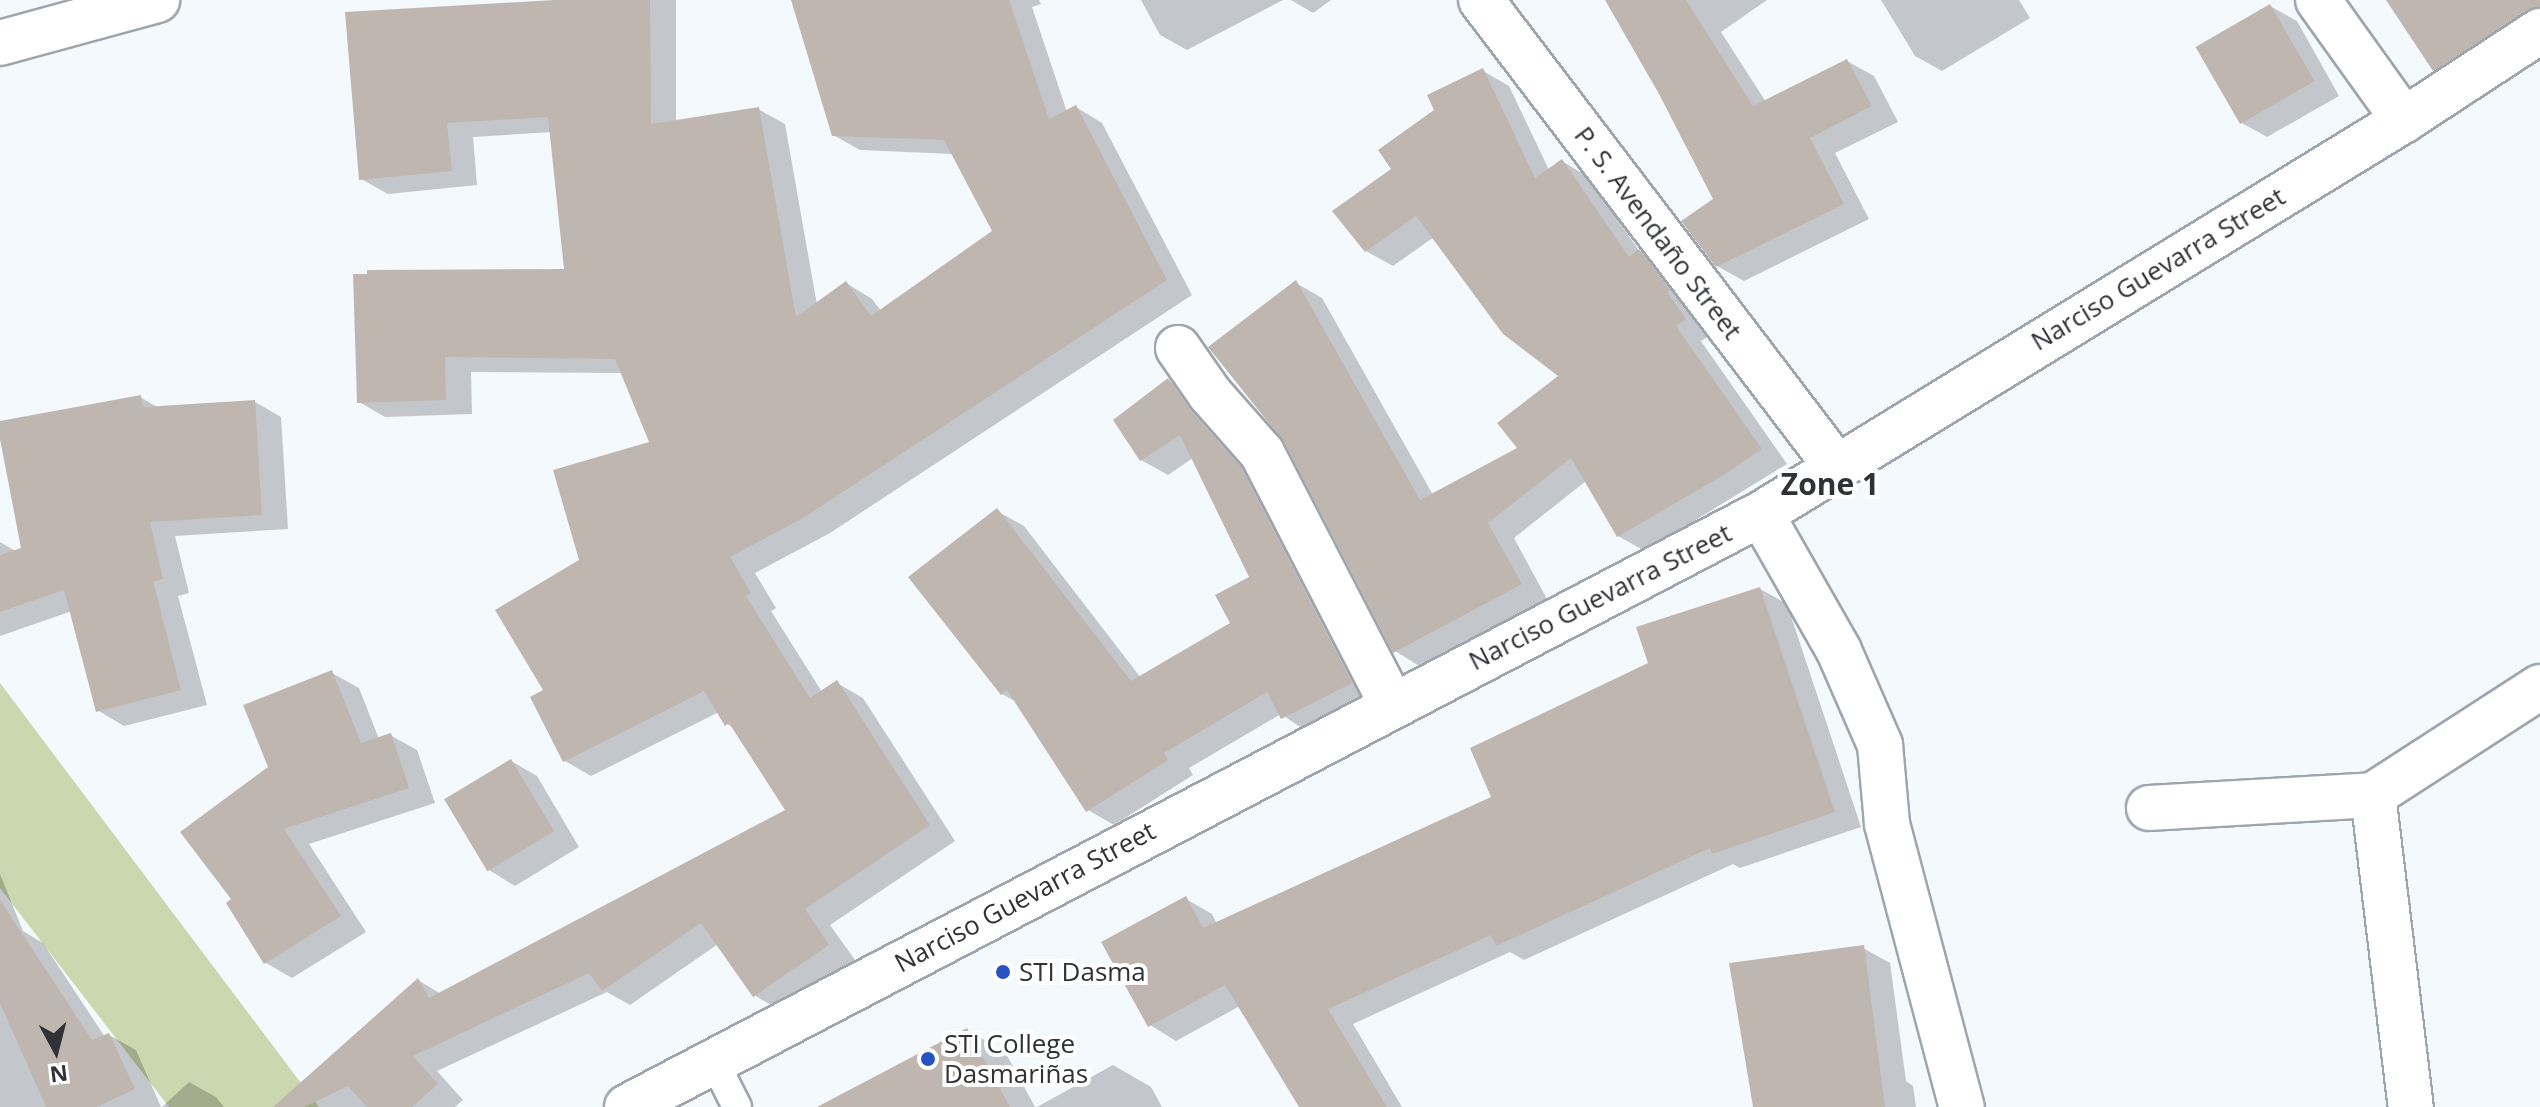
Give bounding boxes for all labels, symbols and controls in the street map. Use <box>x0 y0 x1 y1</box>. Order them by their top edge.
street label: P. S. Avendaño Street <box>1568 120 1748 346</box>
street label: Narciso Guevarra Street <box>2026 181 2290 357</box>
district label: Zone 1 <box>1781 466 1879 502</box>
street label: Narciso Guevarra Street <box>1464 517 1736 677</box>
street label: Narciso Guevarra Street <box>889 815 1161 979</box>
place label: STI Dasma <box>1019 956 1146 988</box>
marker: STI Dasma <box>994 963 1012 981</box>
north arrow <box>16 1011 96 1091</box>
place label: STI College Dasmariñas <box>944 1028 1088 1090</box>
marker: STI College Dasmariñas <box>919 1050 937 1068</box>
text: N <box>48 1059 70 1091</box>

